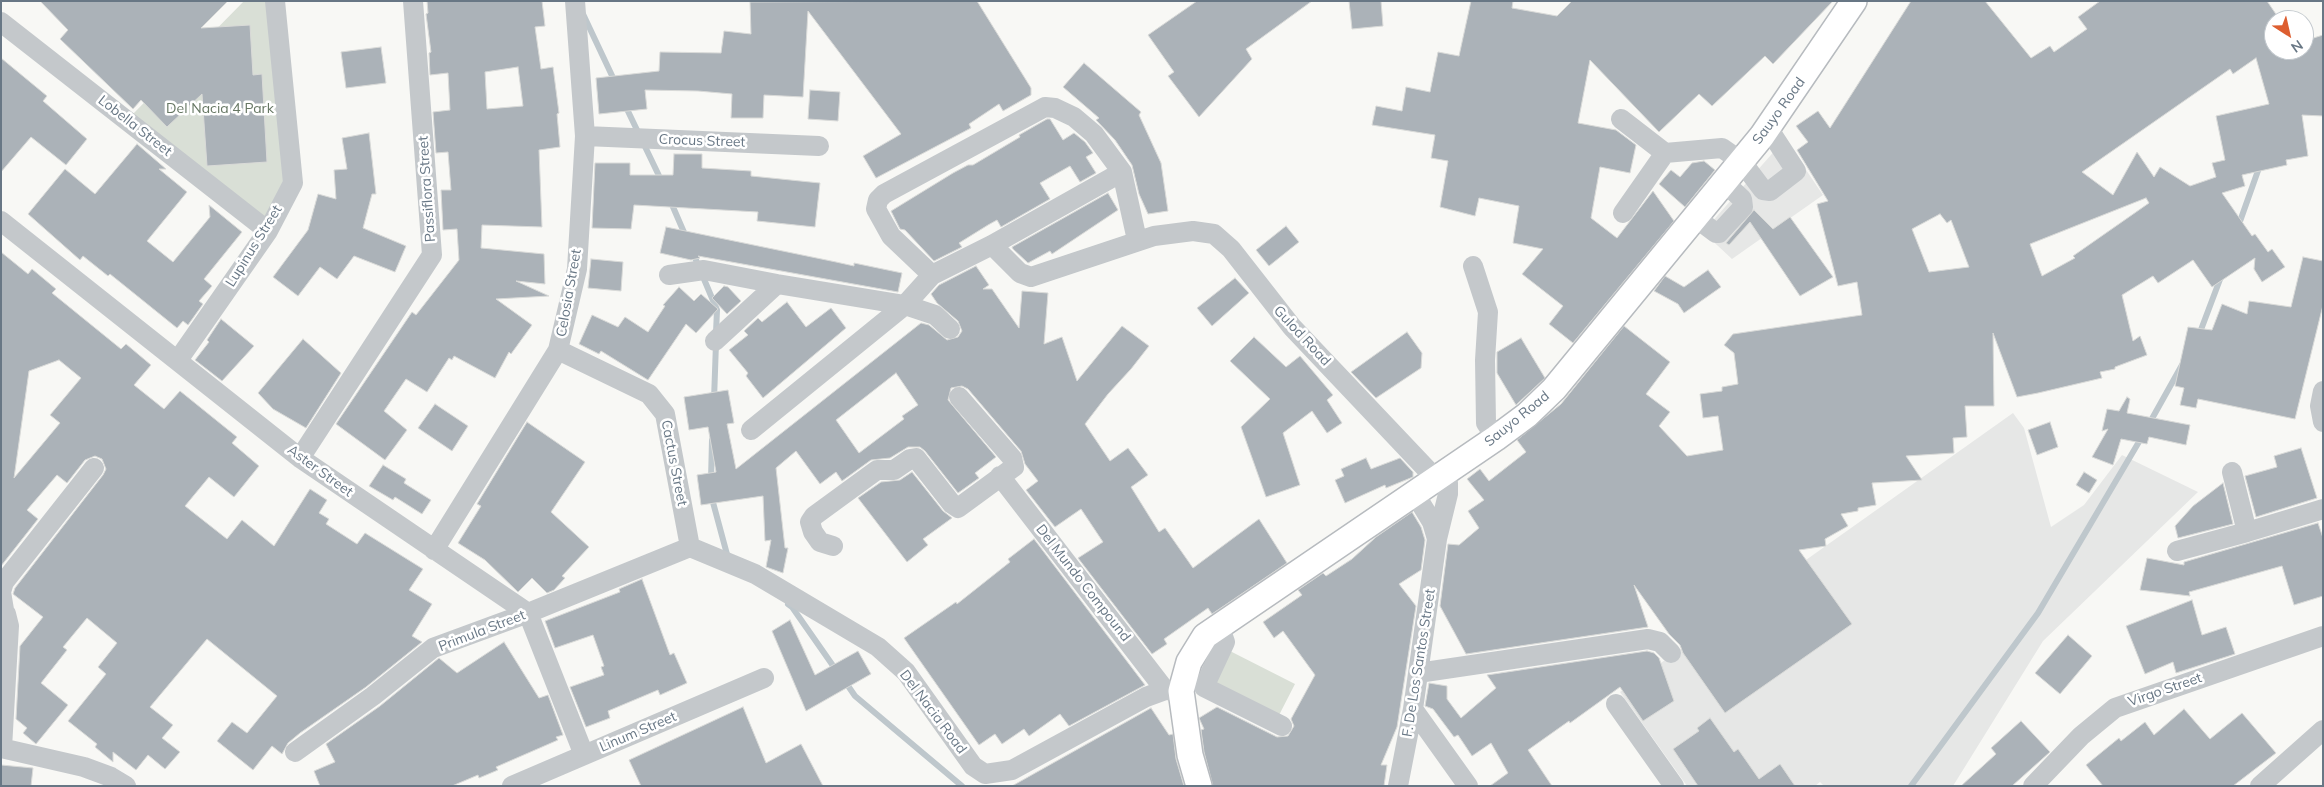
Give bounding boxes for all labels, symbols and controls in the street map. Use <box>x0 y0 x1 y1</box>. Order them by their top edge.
north arrow <box>2264 10 2314 60</box>
text: N <box>2288 36 2307 57</box>
street label: Sauyo Road <box>1749 74 1809 148</box>
street label: Lobella Street <box>95 92 175 160</box>
park label: Del Nacia 4 Park <box>166 101 274 117</box>
street label: Crocus Street <box>658 131 746 151</box>
street label: Passiflora Street <box>415 135 439 243</box>
street label: Lupinus Street <box>222 202 286 290</box>
street label: Celosia Street <box>553 248 585 338</box>
street label: Gulod Road <box>1270 302 1334 370</box>
street label: Sauyo Road <box>1481 388 1553 450</box>
street label: Cactus Street <box>657 419 691 507</box>
street label: Aster Street <box>284 442 356 500</box>
street label: Del Mundo Compound <box>1032 521 1134 645</box>
street label: F. De Los Santos Street <box>1399 588 1439 738</box>
street label: Primula Street <box>436 607 528 655</box>
street label: Del Nacia Road <box>896 667 970 757</box>
street label: Virgo Street <box>2126 670 2204 710</box>
street label: Linum Street <box>597 708 679 756</box>

